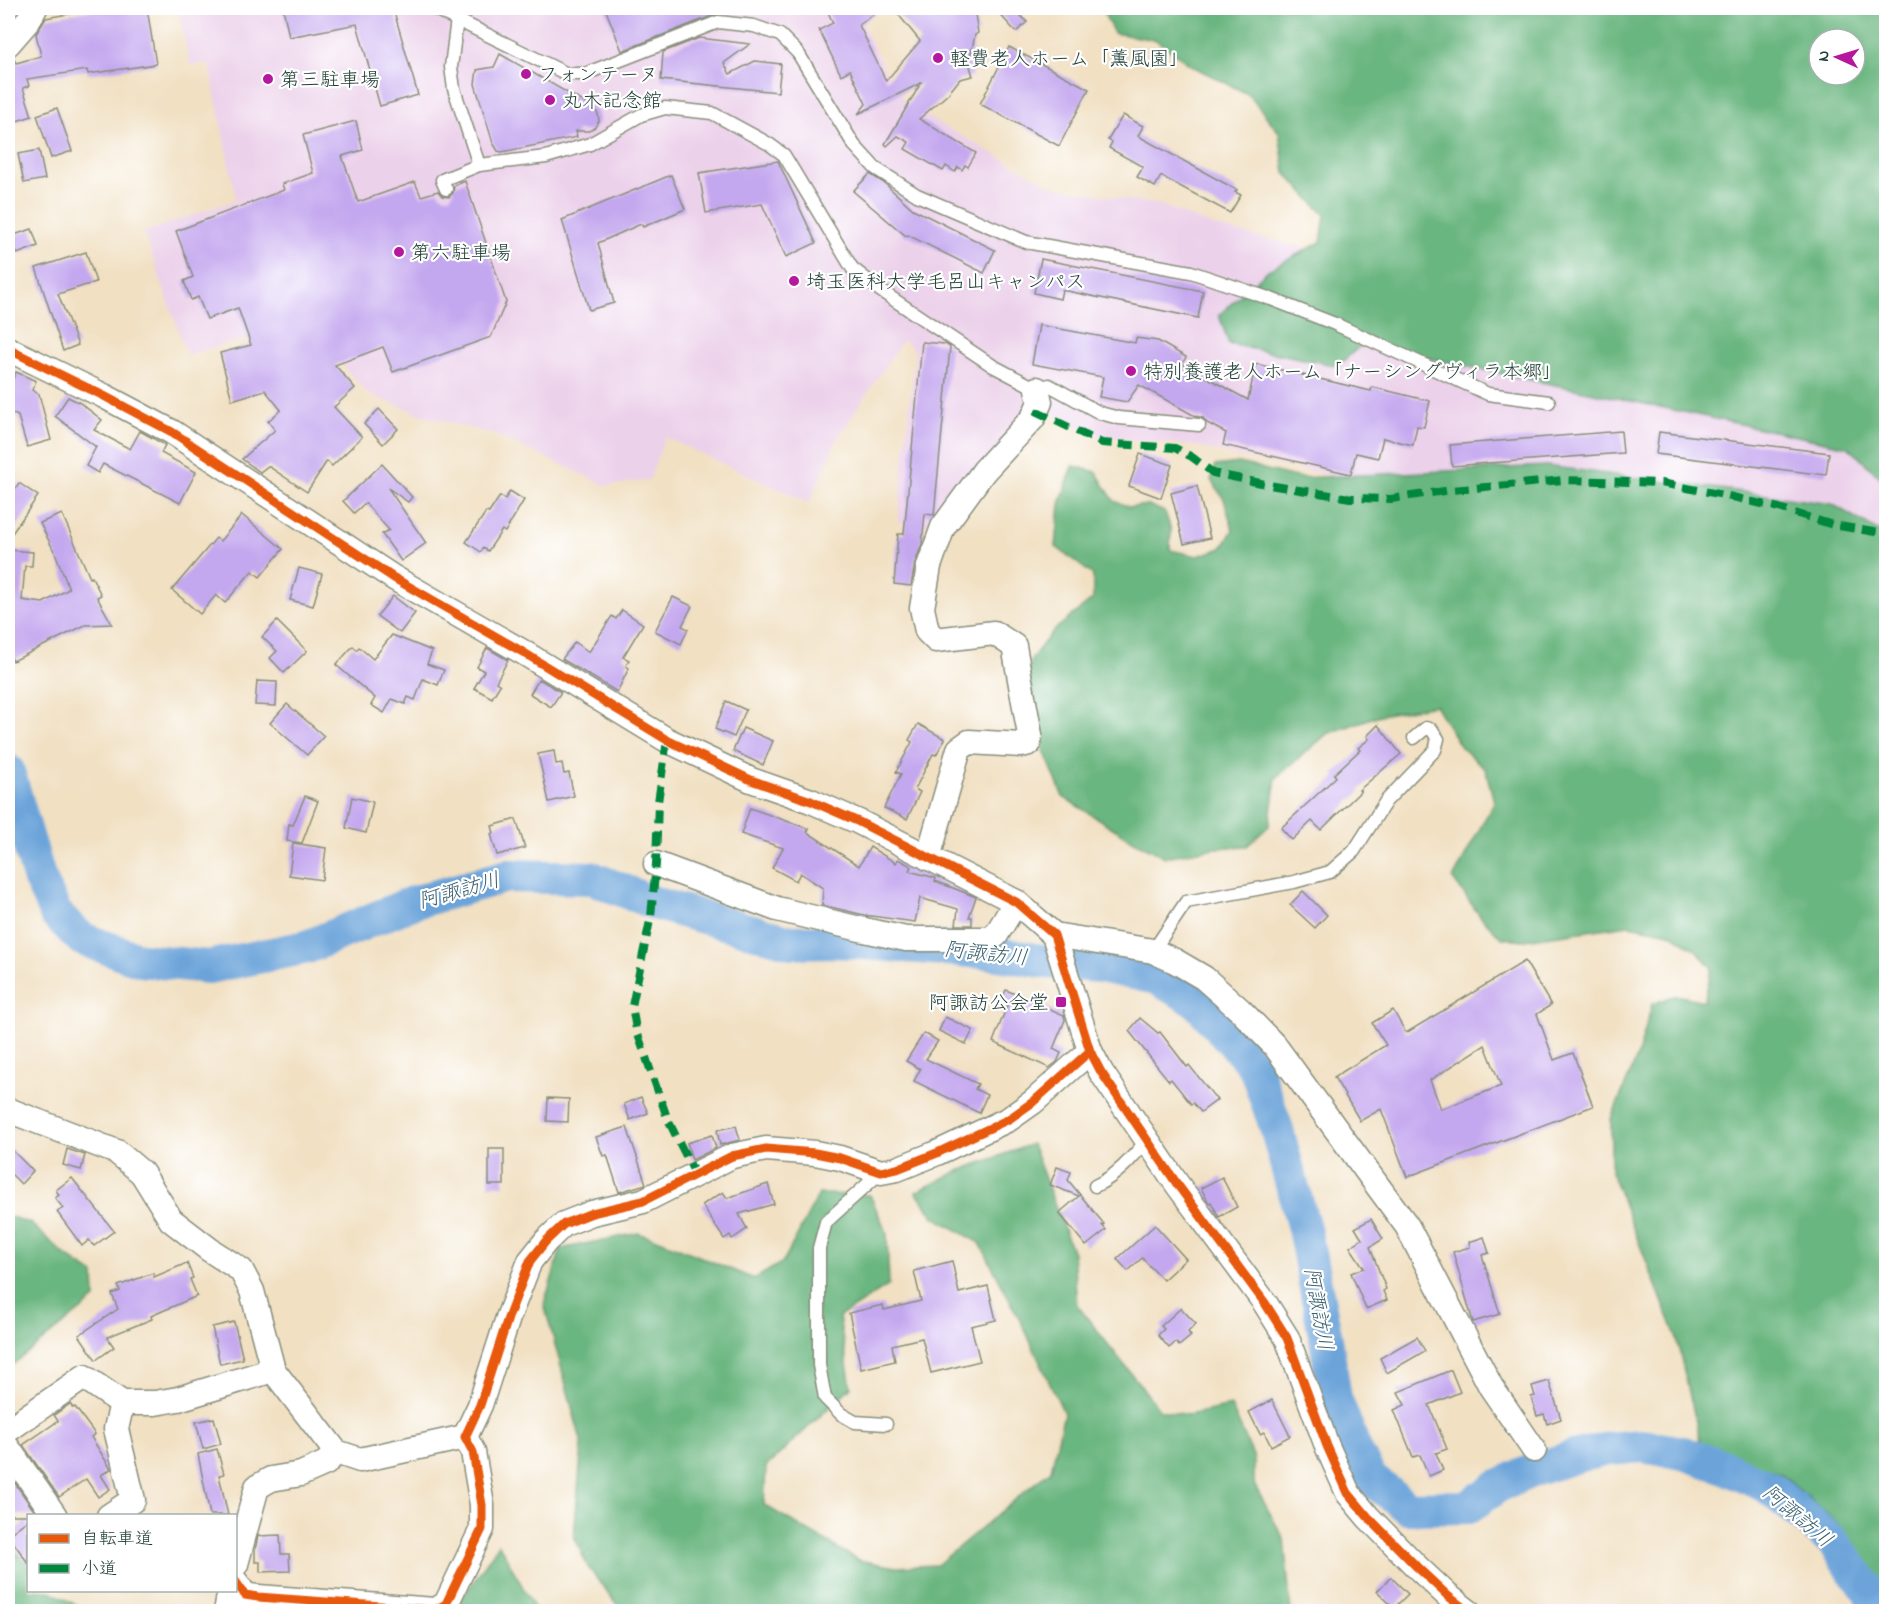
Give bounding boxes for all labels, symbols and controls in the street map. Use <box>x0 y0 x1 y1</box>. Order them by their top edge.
north arrow <box>1807 27 1867 87</box>
place label: 軽費老人ホーム「薫風園」 <box>950 46 1189 75</box>
text: N <box>1812 50 1836 62</box>
marker: 軽費老人ホーム「薫風園」 <box>931 51 945 65</box>
place label: フォンテーヌ <box>538 62 658 91</box>
place label: 第三駐車場 <box>280 67 380 96</box>
marker: フォンテーヌ <box>519 67 533 81</box>
marker: 第三駐車場 <box>261 72 275 86</box>
place label: 丸木記念館 <box>562 88 662 117</box>
marker: 丸木記念館 <box>543 93 557 107</box>
place label: 第六駐車場 <box>411 240 511 269</box>
marker: 第六駐車場 <box>392 245 406 259</box>
place label: 埼玉医科大学毛呂山キャンパス <box>806 269 1085 298</box>
marker: 埼玉医科大学毛呂山キャンパス <box>787 274 801 288</box>
place label: 特別養護老人ホーム「ナーシングヴィラ本郷」 <box>1143 359 1563 388</box>
marker: 特別養護老人ホーム「ナーシングヴィラ本郷」 <box>1124 364 1138 378</box>
water label: 阿諏訪川 <box>415 866 504 918</box>
water label: 阿諏訪川 <box>942 936 1029 974</box>
place label: 阿諏訪公会堂 <box>929 990 1049 1019</box>
marker: 阿諏訪公会堂 <box>1054 995 1068 1009</box>
water label: 阿諏訪川 <box>1295 1265 1339 1353</box>
water label: 阿諏訪川 <box>1755 1479 1839 1556</box>
legend <box>27 1514 237 1592</box>
text: 自転車道 <box>81 1527 153 1553</box>
text: 小道 <box>81 1557 117 1583</box>

